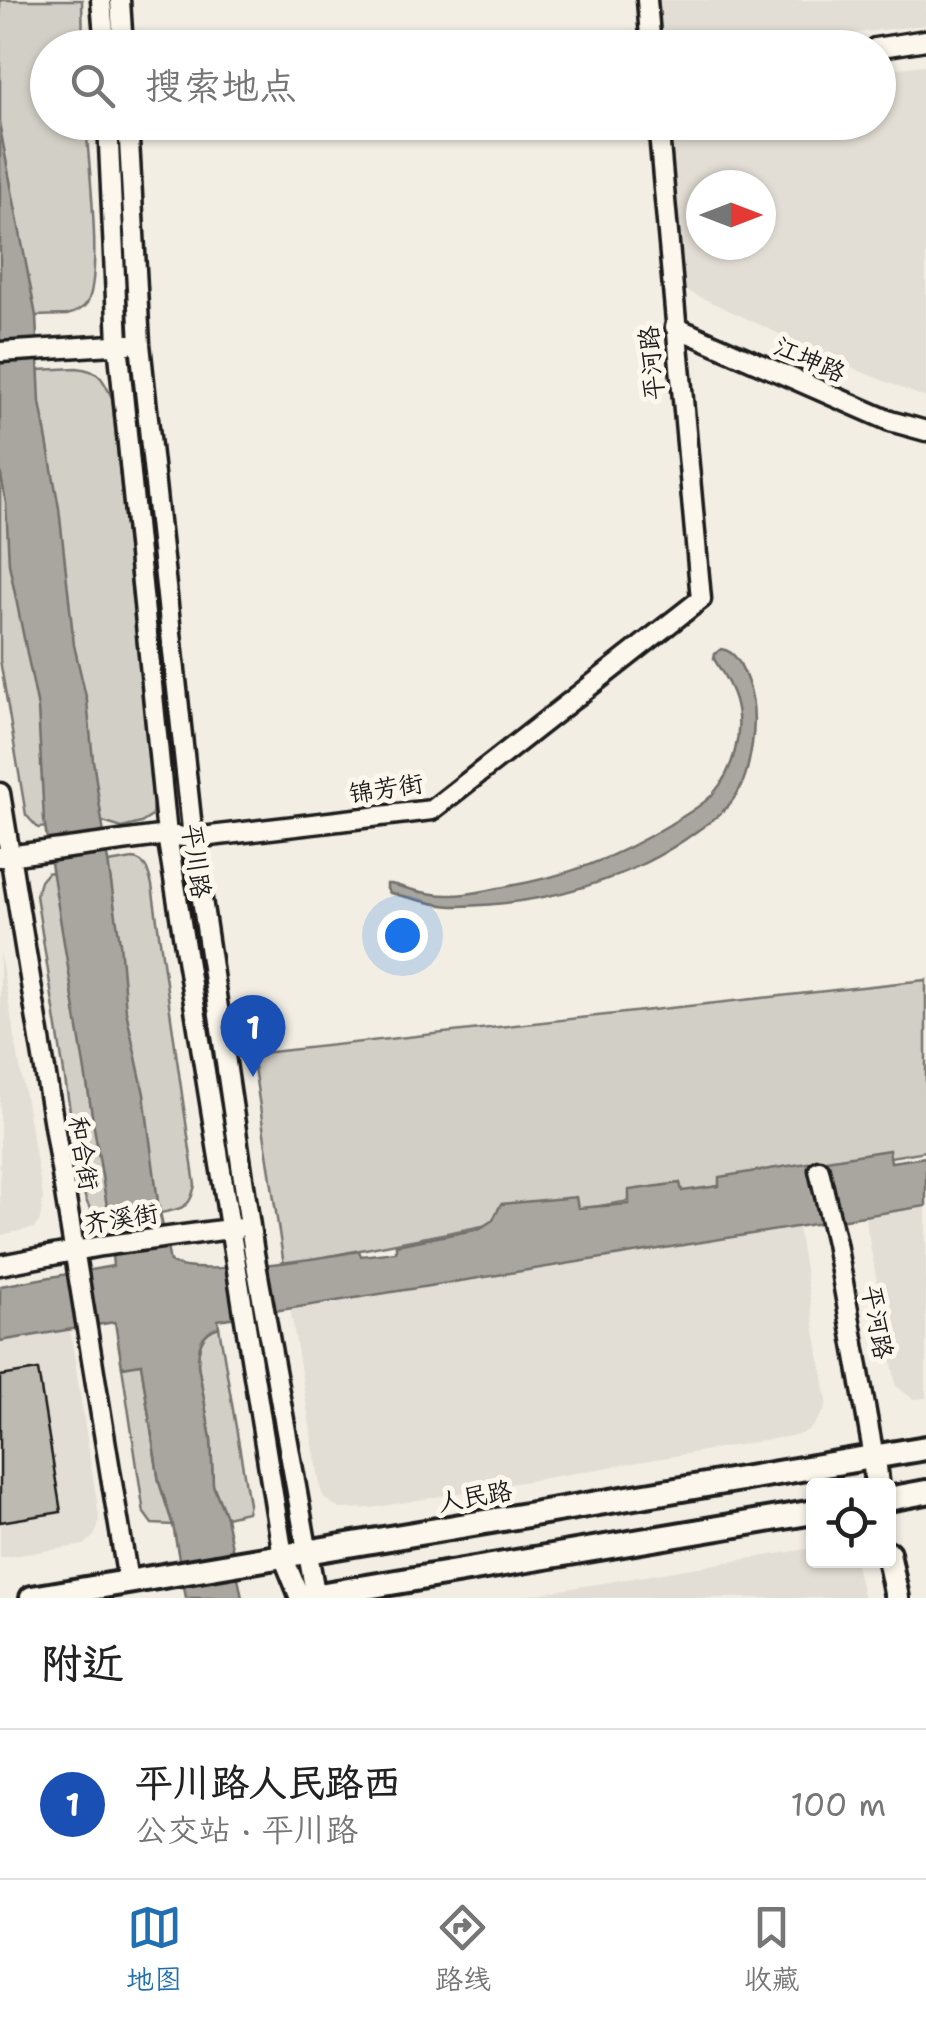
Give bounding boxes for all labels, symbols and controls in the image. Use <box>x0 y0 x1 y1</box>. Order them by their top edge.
search box <box>30 30 896 140</box>
icon: search <box>65 58 120 113</box>
text: 搜索地点 <box>145 60 297 111</box>
north arrow <box>686 170 776 260</box>
street label: 平河路 <box>631 324 671 402</box>
street label: 江坤路 <box>769 328 851 390</box>
street label: 锦芳街 <box>346 765 426 811</box>
street label: 平川路 <box>175 821 219 901</box>
your location <box>377 910 428 961</box>
pin: 1 <box>220 994 286 1077</box>
street label: 和合街 <box>61 1113 107 1193</box>
street label: 齐溪街 <box>81 1195 161 1241</box>
street label: 平河路 <box>855 1282 901 1362</box>
street label: 人民路 <box>435 1473 515 1519</box>
map controls <box>806 1478 896 1568</box>
button: locate <box>806 1478 896 1568</box>
text: 附近 <box>40 1635 124 1691</box>
text: 平川路人民路西 <box>135 1757 401 1808</box>
text: 1 <box>65 1783 80 1826</box>
text: 100 m <box>790 1783 886 1826</box>
text: 公交站 · 平川路 <box>135 1808 358 1851</box>
tab: 地图 <box>126 1900 182 1998</box>
tab: 路线 <box>435 1900 491 1998</box>
tab: 收藏 <box>744 1900 800 1998</box>

